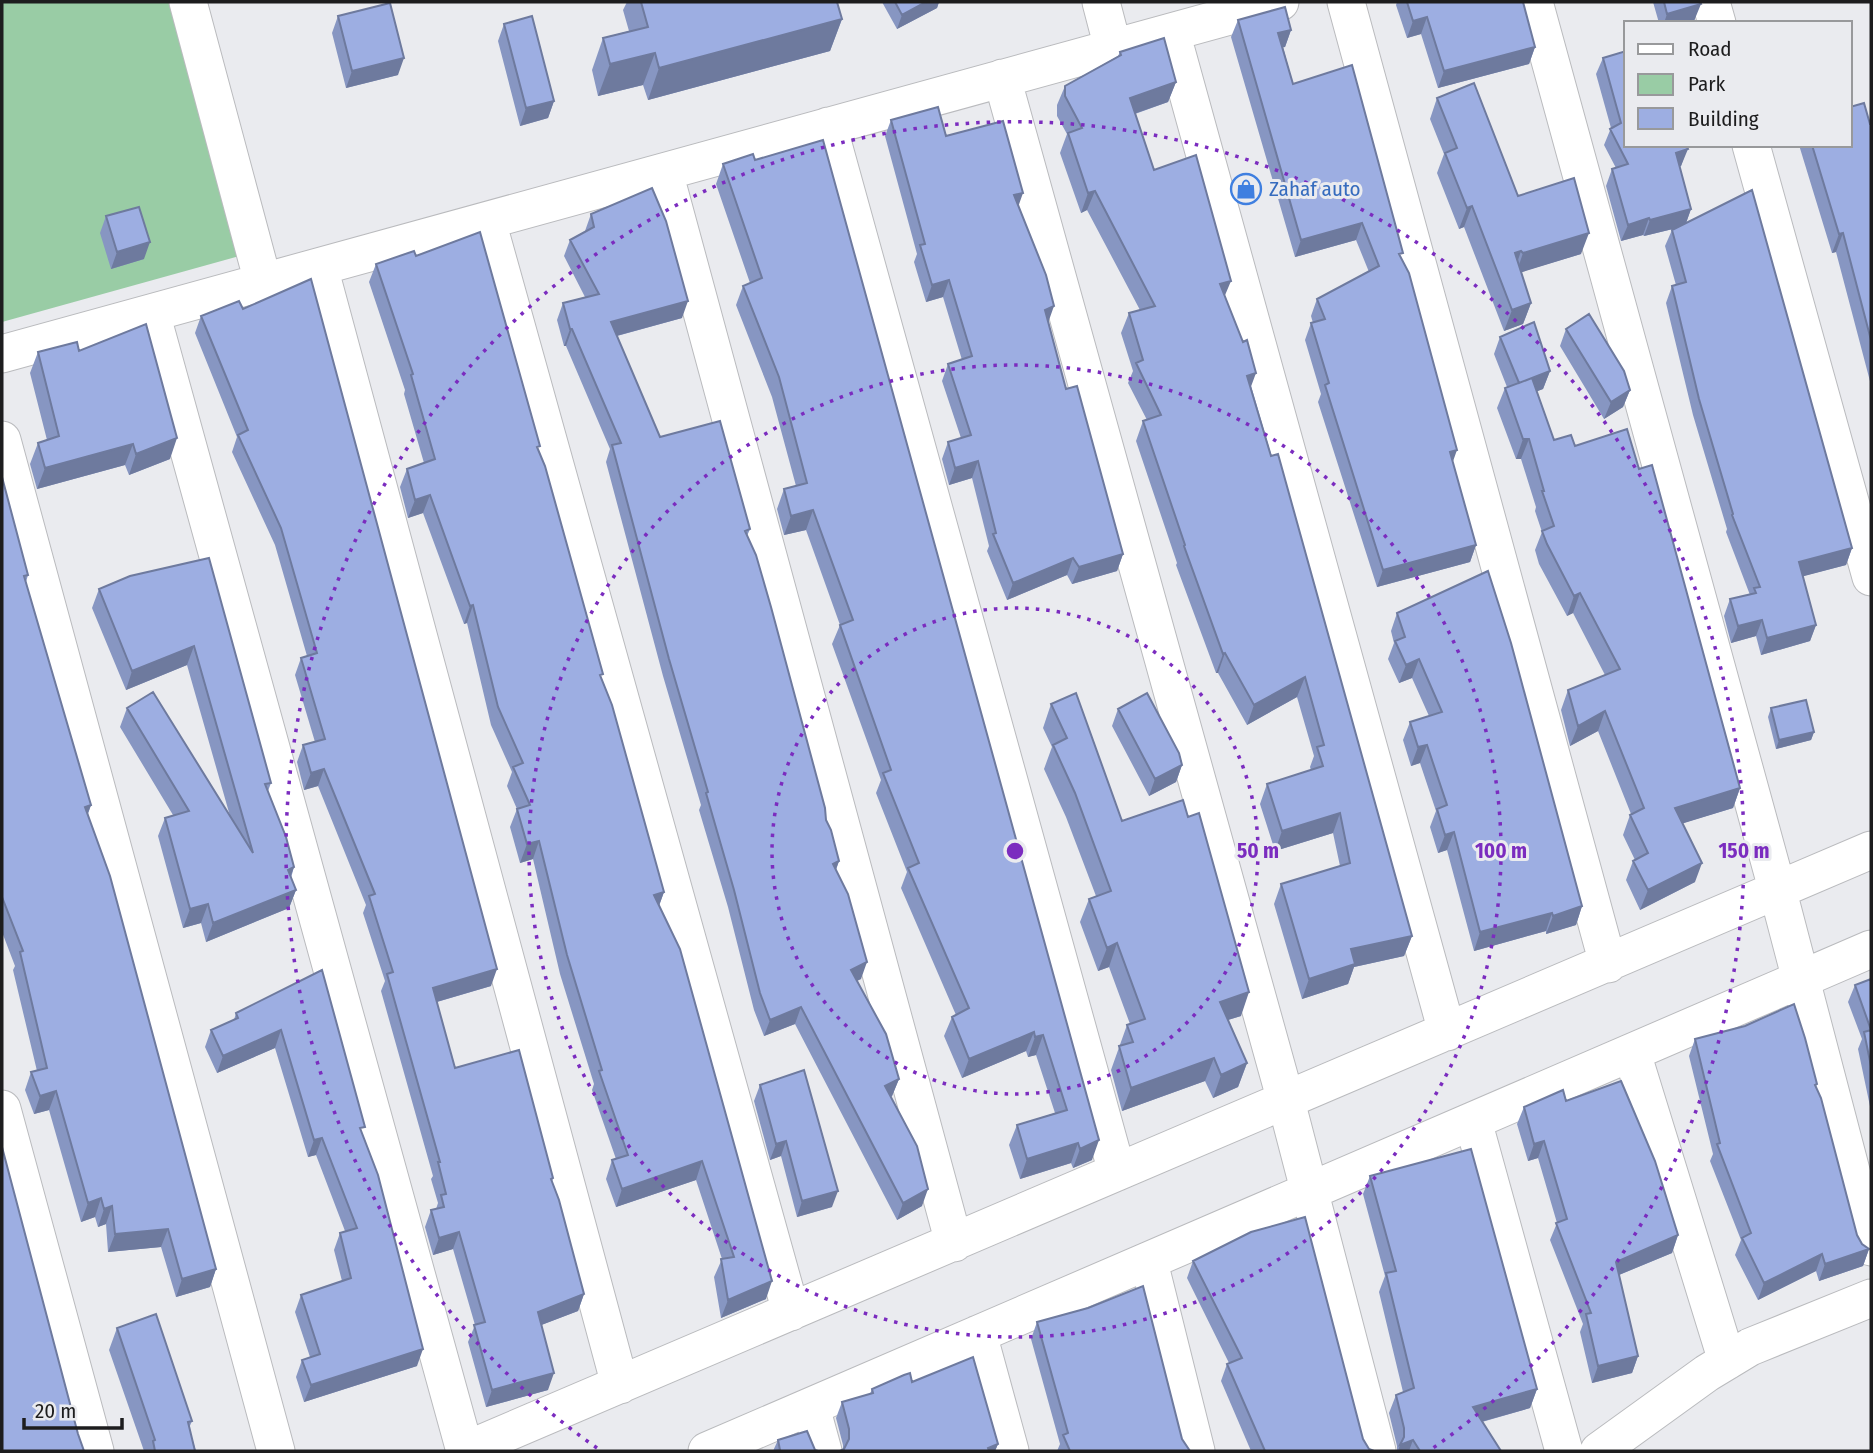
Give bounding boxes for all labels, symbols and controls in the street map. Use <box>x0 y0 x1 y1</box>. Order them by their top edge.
legend <box>1624 21 1852 147</box>
text: Road <box>1688 36 1732 62</box>
text: Park <box>1688 71 1726 97</box>
text: Building <box>1688 106 1759 132</box>
shop icon: Zahaf auto <box>1229 172 1263 206</box>
place label: Zahaf auto <box>1269 176 1360 202</box>
text: 50 m <box>1237 838 1279 864</box>
text: 100 m <box>1475 838 1527 864</box>
text: 150 m <box>1718 838 1770 864</box>
centre of rings <box>1003 839 1027 863</box>
scale bar <box>24 1386 122 1430</box>
text: 20 m <box>35 1398 76 1424</box>

